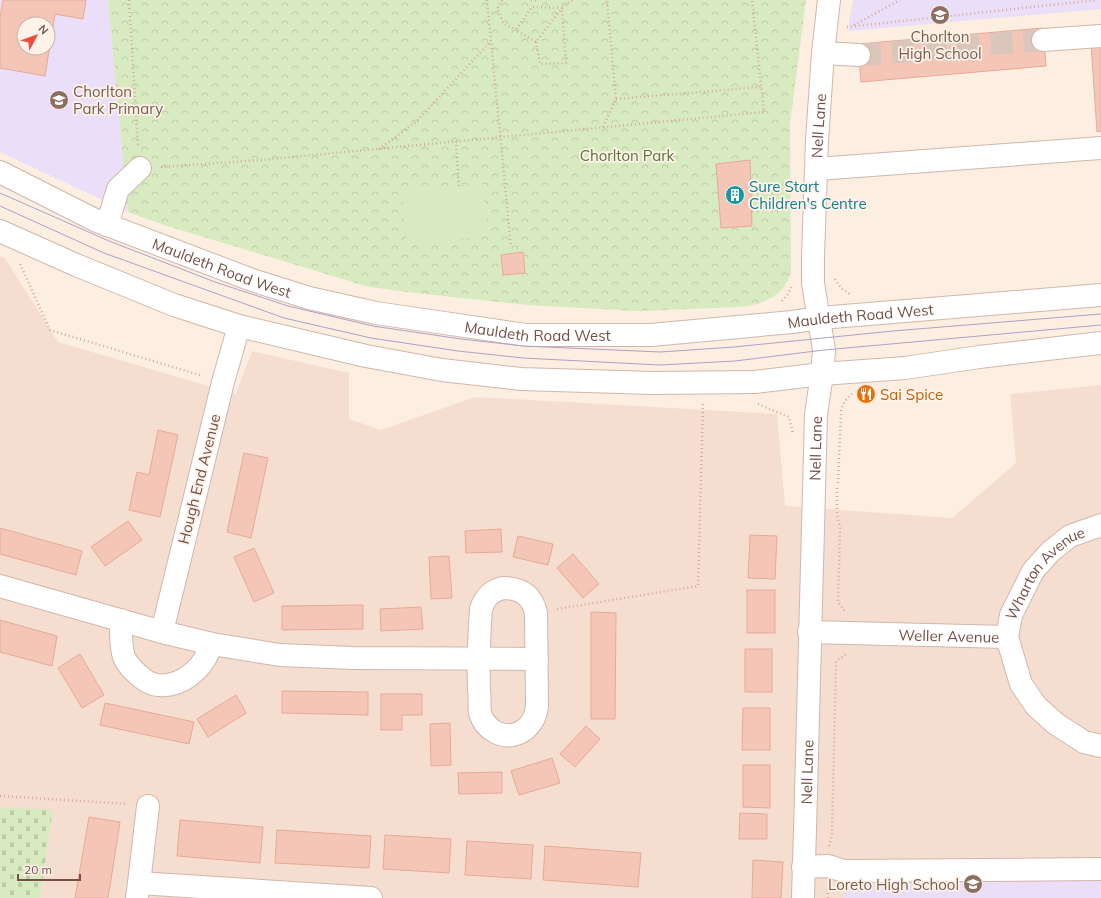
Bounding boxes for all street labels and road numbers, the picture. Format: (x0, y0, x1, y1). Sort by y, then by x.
street label: Nell Lane (807, 93, 830, 158)
street label: Mauldeth Road West (150, 233, 294, 301)
street label: Mauldeth Road West (786, 299, 934, 332)
street label: Mauldeth Road West (463, 317, 611, 345)
street label: Hough End Avenue (174, 412, 224, 546)
street label: Nell Lane (805, 416, 825, 481)
street label: Wharton Avenue (1001, 522, 1087, 623)
street label: Weller Avenue (898, 625, 1000, 646)
street label: Nell Lane (796, 739, 817, 805)

